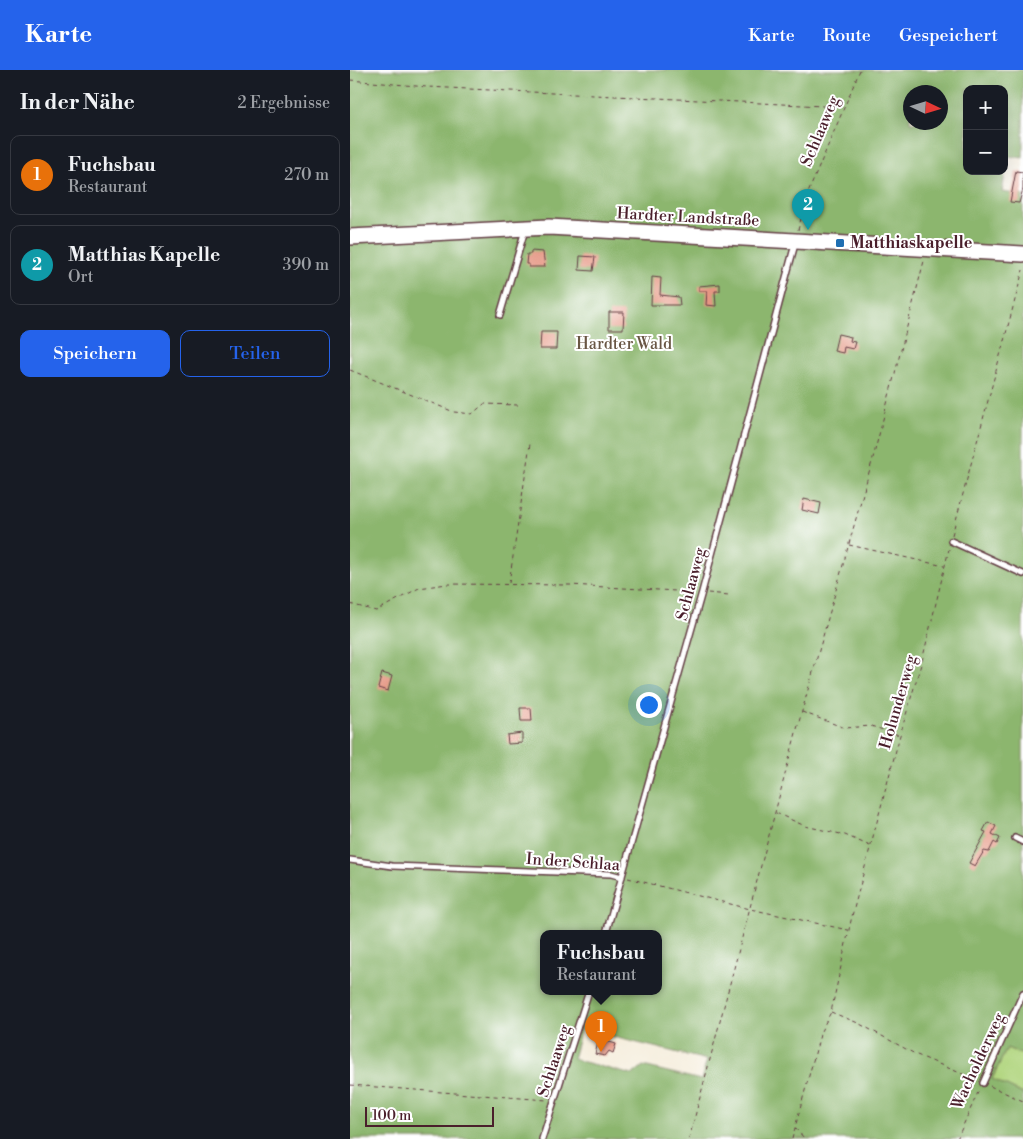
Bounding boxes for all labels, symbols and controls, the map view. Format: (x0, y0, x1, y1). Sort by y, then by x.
text: Karte (25, 20, 92, 50)
text: Karte (748, 24, 795, 47)
text: Route (823, 24, 871, 47)
text: Gespeichert (899, 24, 998, 47)
north arrow (903, 85, 948, 130)
map controls (963, 85, 1008, 175)
button: + (963, 85, 1008, 130)
text: In der Nähe (20, 90, 135, 116)
street label: Schlaaweg (796, 92, 844, 169)
text: 2 Ergebnisse (238, 93, 330, 113)
button: − (963, 130, 1008, 175)
text: Fuchsbau (68, 153, 156, 177)
text: 1 (33, 165, 41, 185)
text: 270 m (284, 165, 329, 185)
text: Restaurant (68, 177, 147, 197)
pin: 2 (792, 189, 824, 230)
street label: Hardter Landstraße (616, 203, 760, 231)
place label: Matthiaskapelle (850, 233, 973, 253)
marker: Matthiaskapelle (834, 237, 846, 249)
text: Matthias Kapelle (68, 243, 220, 267)
text: 2 (32, 255, 42, 275)
text: 390 m (283, 255, 329, 275)
text: Ort (68, 267, 94, 287)
button: Speichern (20, 330, 170, 377)
button: Teilen (180, 330, 330, 377)
park label: Hardter Wald (576, 334, 672, 354)
street label: Schlaaweg (672, 545, 711, 623)
street label: Holunderweg (875, 652, 921, 751)
your location (636, 692, 662, 718)
street label: In der Schlaa (525, 849, 621, 875)
popup (540, 930, 662, 995)
text: Fuchsbau (557, 941, 645, 965)
text: Restaurant (557, 965, 637, 985)
street label: Wacholderweg (946, 1009, 1010, 1114)
pin: 1 (585, 1011, 617, 1052)
street label: Schlaaweg (533, 1022, 575, 1100)
scale bar (365, 1104, 494, 1127)
text: 100 m (372, 1107, 411, 1125)

